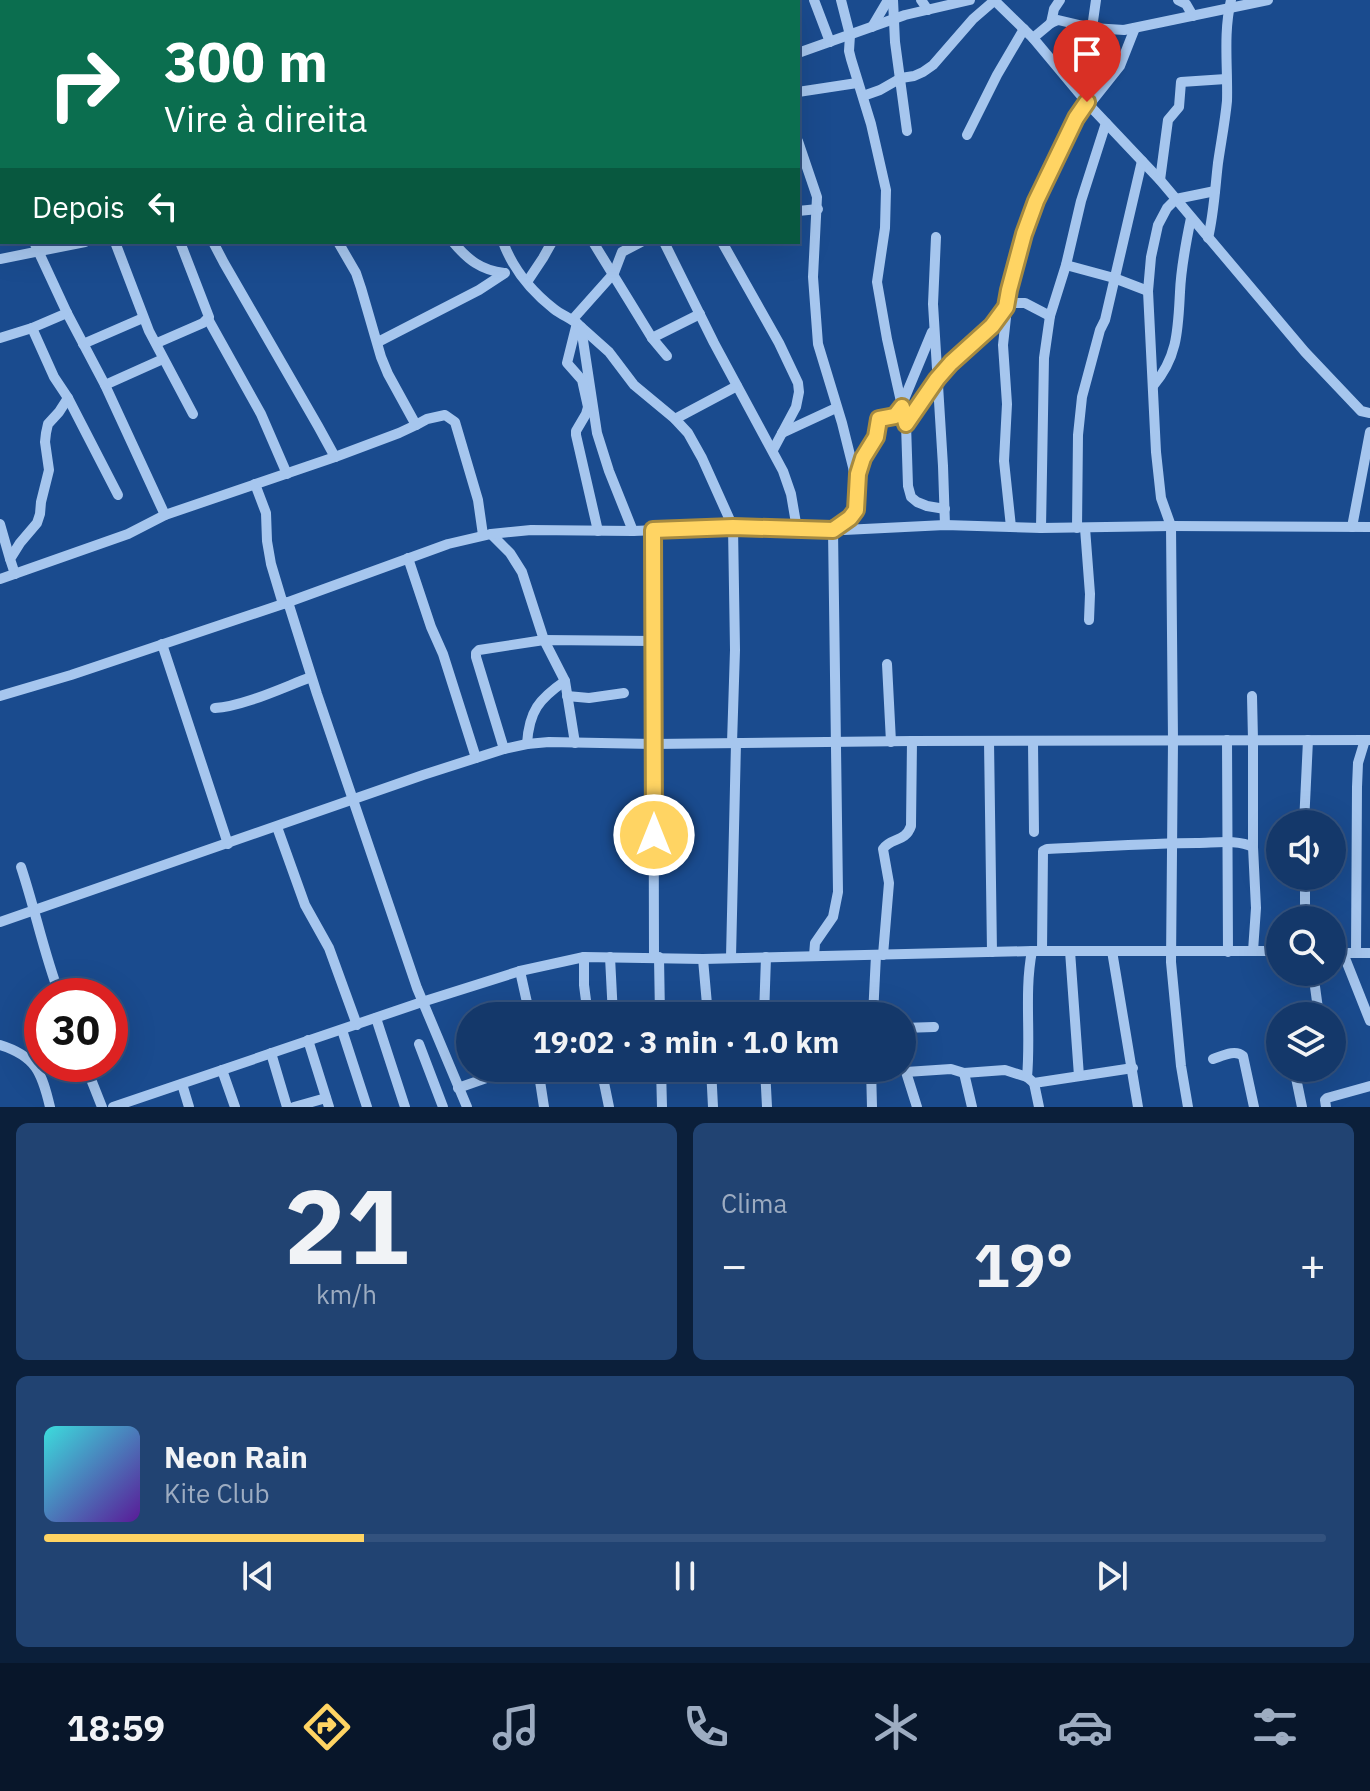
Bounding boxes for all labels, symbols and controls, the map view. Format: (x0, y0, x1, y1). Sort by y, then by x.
pin (1053, 20, 1121, 102)
text: 300 m (164, 25, 328, 97)
icon: right (32, 32, 136, 136)
icon: arrive (1065, 32, 1109, 76)
text: Vire à direita (164, 95, 367, 142)
icon: left (141, 184, 185, 228)
text: Depois (32, 187, 125, 226)
position arrow (612, 793, 696, 877)
map controls (1266, 810, 1346, 1082)
button: sound (1266, 810, 1346, 890)
button: search (1266, 906, 1346, 986)
speed limit sign: 30 (24, 978, 128, 1082)
button: layers (1266, 1002, 1346, 1082)
text: 19:02 · 3 min · 1.0 km (533, 1022, 839, 1061)
text: 21 (284, 1157, 409, 1293)
text: Clima (721, 1186, 787, 1220)
text: 19° (973, 1225, 1074, 1304)
text: − (721, 1236, 747, 1293)
text: + (1300, 1236, 1326, 1293)
text: km/h (316, 1277, 377, 1311)
text: Neon Rain (164, 1437, 308, 1476)
text: Kite Club (164, 1476, 269, 1510)
icon: previous (236, 1554, 280, 1598)
icon: pause (663, 1554, 707, 1598)
icon: next (1090, 1554, 1134, 1598)
icon: directions (299, 1699, 355, 1755)
icon: music (488, 1699, 544, 1755)
icon: phone (678, 1699, 734, 1755)
icon: climate (868, 1699, 924, 1755)
icon: car (1057, 1699, 1113, 1755)
icon: filters (1247, 1699, 1303, 1755)
text: 18:59 (67, 1704, 165, 1751)

